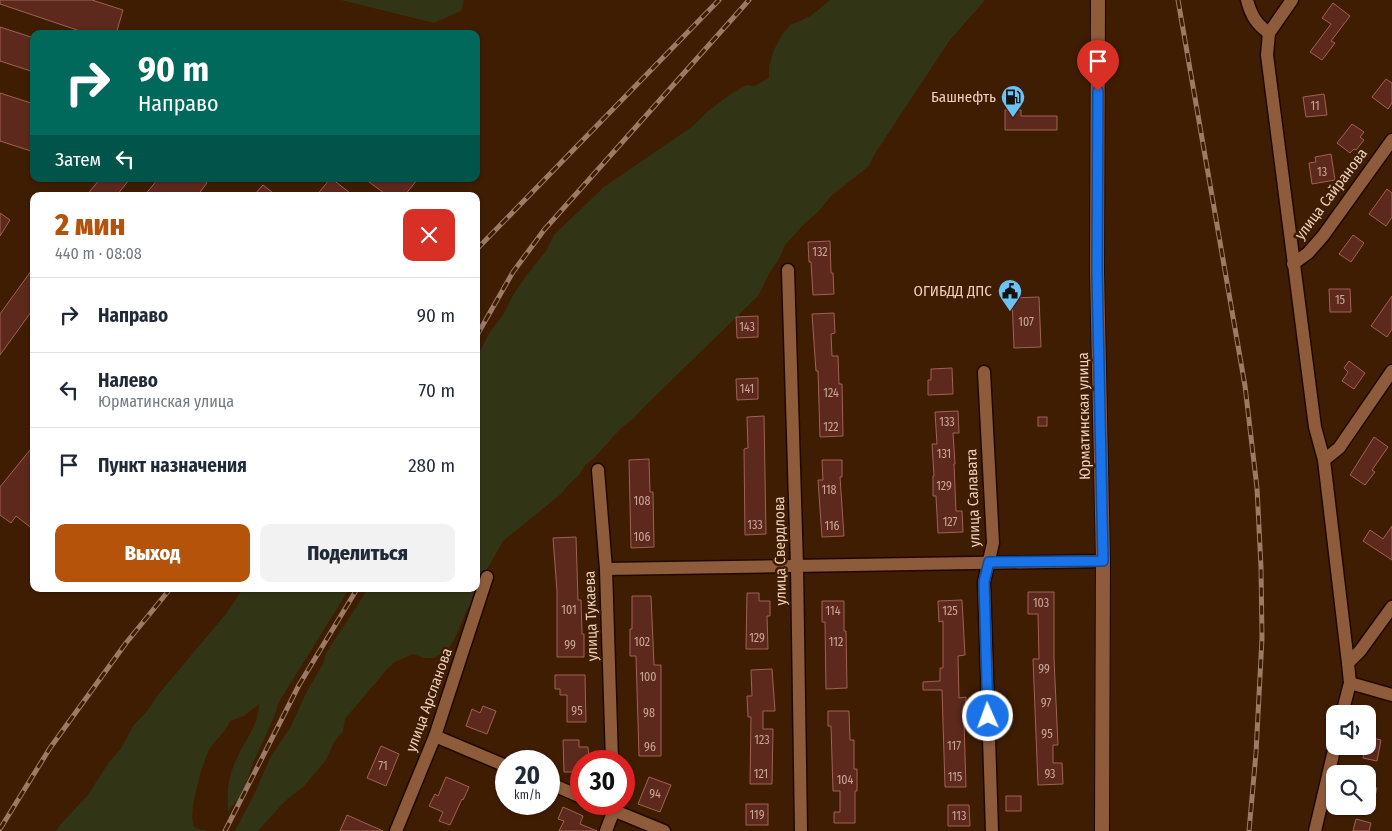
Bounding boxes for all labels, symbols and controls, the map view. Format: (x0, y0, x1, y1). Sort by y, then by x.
pin (1077, 40, 1119, 91)
icon: arrive (1084, 47, 1112, 75)
text: 90 m (138, 48, 209, 90)
icon: right (55, 50, 120, 115)
fuel station icon: Башнефть (1000, 84, 1026, 118)
place label: Башнефть (931, 88, 996, 106)
text: Направо (138, 90, 219, 117)
house number: 11 (1310, 99, 1320, 113)
icon: left (111, 145, 139, 173)
street label: улица Сайранова (1291, 145, 1371, 243)
text: Затем (55, 148, 101, 171)
house number: 13 (1317, 165, 1327, 179)
text: 2 мин (55, 207, 125, 243)
button: close (403, 209, 455, 261)
text: 440 m · 08:08 (55, 244, 142, 263)
house number: 132 (812, 245, 828, 259)
public building icon: ОГИБДД ДПС (997, 278, 1023, 312)
place label: ОГИБДД ДПС (913, 282, 992, 300)
house number: 15 (1335, 293, 1346, 307)
icon: right (55, 301, 83, 329)
text: Направо (98, 304, 168, 327)
text: 90 m (417, 304, 455, 327)
house number: 107 (1018, 315, 1034, 329)
house number: 143 (739, 320, 755, 334)
street label: Юрматинская улица (1074, 352, 1094, 480)
text: Налево (98, 369, 158, 392)
icon: left (55, 376, 83, 404)
text: 70 m (419, 379, 455, 402)
house number: 141 (740, 382, 754, 396)
house number: 124 (823, 386, 839, 400)
text: Юрматинская улица (98, 392, 234, 411)
house number: 133 (939, 415, 955, 429)
house number: 122 (823, 420, 839, 434)
house number: 131 (937, 447, 951, 461)
street label: улица Салавата (962, 449, 984, 547)
icon: arrive (55, 451, 83, 479)
text: Пункт назначения (98, 454, 247, 477)
text: 280 m (408, 454, 455, 477)
house number: 129 (936, 479, 952, 493)
house number: 118 (821, 483, 837, 497)
house number: 108 (634, 494, 650, 508)
street label: улица Свердлова (770, 496, 790, 606)
house number: 127 (943, 515, 958, 529)
house number: 133 (747, 518, 763, 532)
house number: 116 (824, 519, 840, 533)
button: Выход (55, 524, 250, 582)
button: Поделиться (260, 524, 455, 582)
house number: 106 (634, 530, 650, 544)
street label: улица Тукаева (580, 570, 602, 662)
house number: 103 (1033, 596, 1049, 610)
house number: 101 (561, 603, 577, 617)
house number: 114 (825, 604, 841, 618)
house number: 125 (942, 604, 958, 618)
house number: 129 (749, 631, 765, 645)
house number: 102 (634, 635, 650, 649)
house number: 112 (829, 635, 843, 649)
house number: 99 (564, 638, 576, 652)
street label: улица Арсланова (402, 646, 456, 754)
house number: 99 (1038, 662, 1050, 676)
house number: 100 (639, 670, 657, 684)
position arrow (961, 689, 1013, 741)
house number: 97 (1041, 696, 1051, 710)
house number: 95 (571, 704, 583, 718)
map controls (1326, 705, 1376, 815)
button: sound (1326, 705, 1376, 755)
house number: 98 (643, 706, 655, 720)
house number: 95 (1041, 727, 1053, 741)
house number: 123 (754, 733, 770, 747)
house number: 117 (947, 739, 961, 753)
house number: 96 (644, 740, 656, 754)
speed limit sign: 30 (570, 750, 635, 815)
house number: 71 (378, 759, 388, 773)
text: 20 (515, 761, 540, 791)
button: search (1326, 765, 1376, 815)
house number: 121 (754, 767, 768, 781)
house number: 93 (1044, 767, 1056, 781)
house number: 115 (948, 770, 963, 784)
house number: 104 (837, 773, 854, 787)
house number: 94 (649, 787, 661, 801)
text: km/h (514, 788, 541, 802)
house number: 119 (749, 808, 765, 822)
house number: 113 (952, 809, 966, 823)

